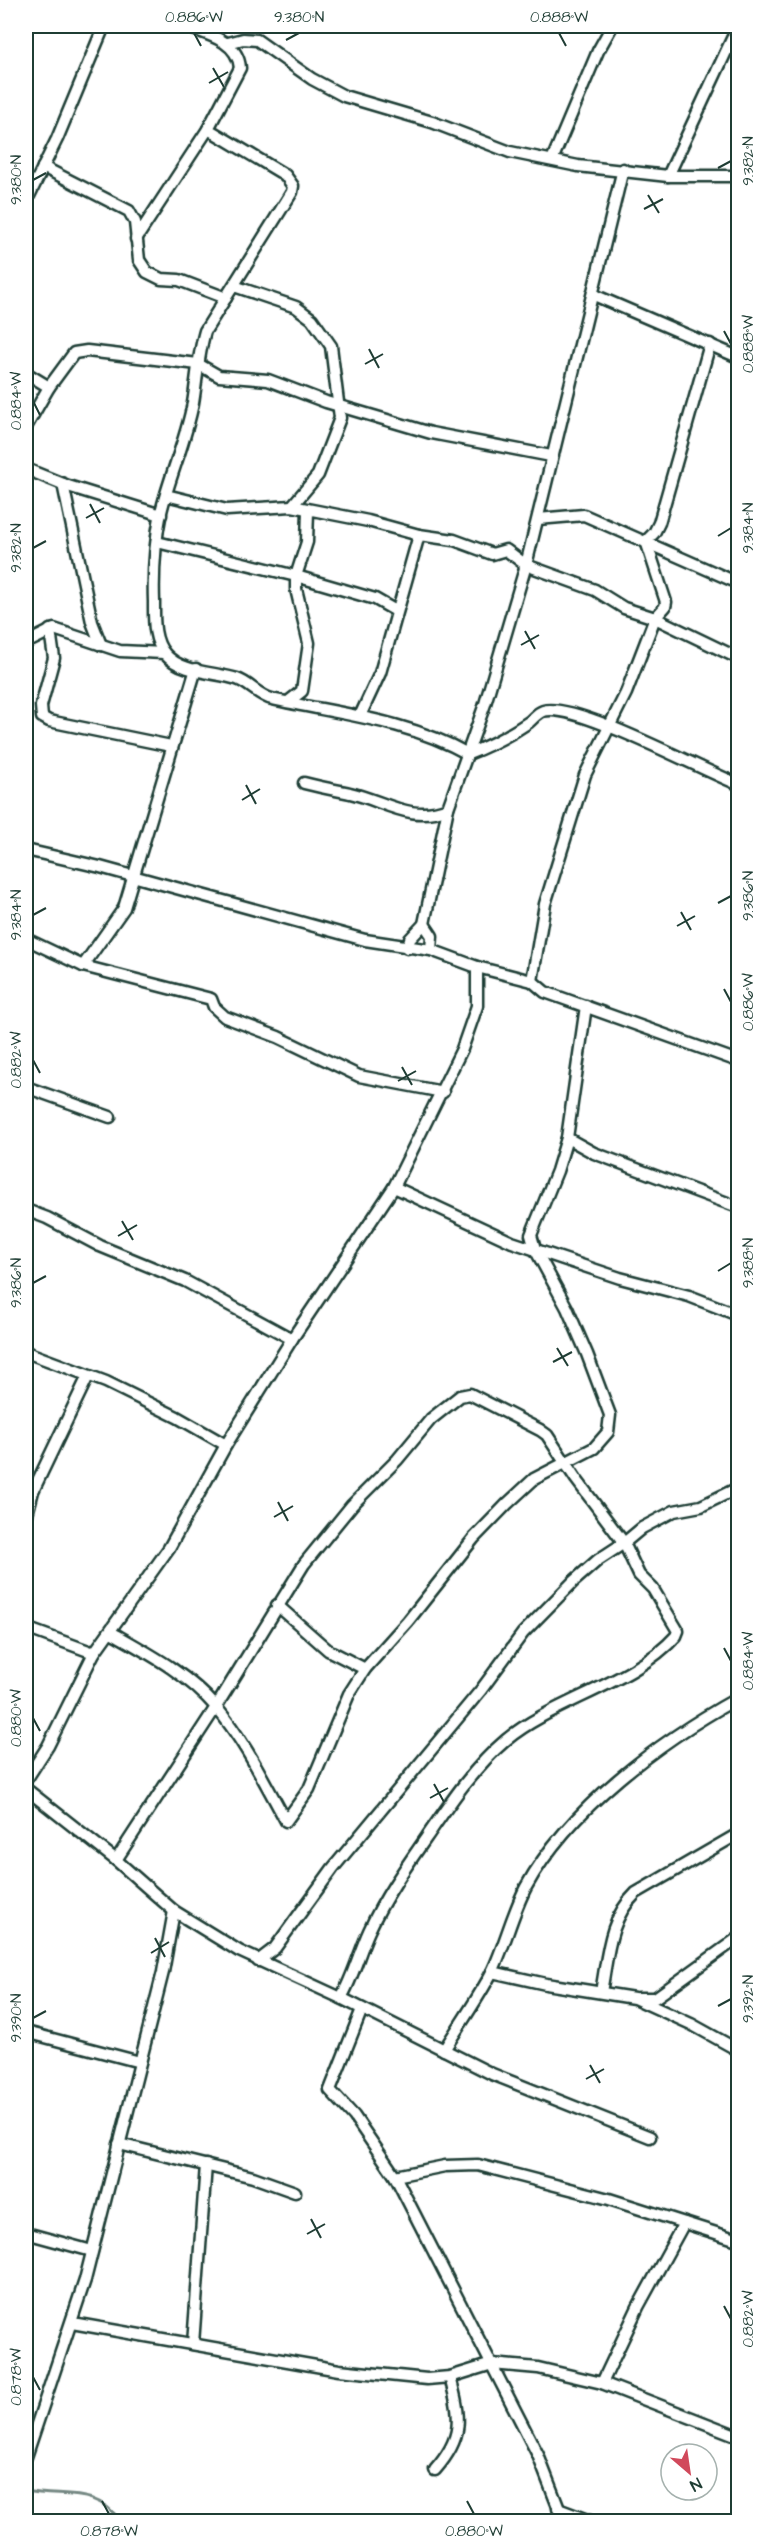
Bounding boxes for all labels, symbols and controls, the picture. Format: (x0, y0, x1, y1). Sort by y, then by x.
text: 0.886°W (165, 7, 223, 28)
text: 9.380°N (274, 7, 324, 28)
text: 0.888°W (530, 7, 588, 28)
text: 9.382°N (738, 136, 759, 186)
text: 9.380°N (6, 155, 27, 205)
text: 0.888°W (738, 315, 759, 373)
text: 0.884°W (6, 372, 27, 430)
text: 9.384°N (738, 503, 759, 553)
text: 9.382°N (6, 523, 27, 573)
text: 9.386°N (738, 871, 759, 921)
text: 9.384°N (6, 890, 27, 940)
text: 0.886°W (738, 973, 759, 1031)
text: 0.882°W (6, 1031, 27, 1089)
text: 9.388°N (738, 1238, 759, 1288)
text: 9.386°N (6, 1258, 27, 1308)
text: 0.884°W (738, 1632, 759, 1690)
text: 0.880°W (6, 1689, 27, 1747)
text: 9.392°N (738, 1975, 759, 2023)
text: 9.390°N (6, 1994, 27, 2042)
text: 0.882°W (738, 2290, 759, 2348)
text: 0.878°W (6, 2348, 27, 2406)
north arrow (659, 2442, 719, 2502)
text: N (686, 2472, 706, 2496)
text: 0.878°W (80, 2521, 138, 2542)
text: 0.880°W (445, 2521, 503, 2542)

